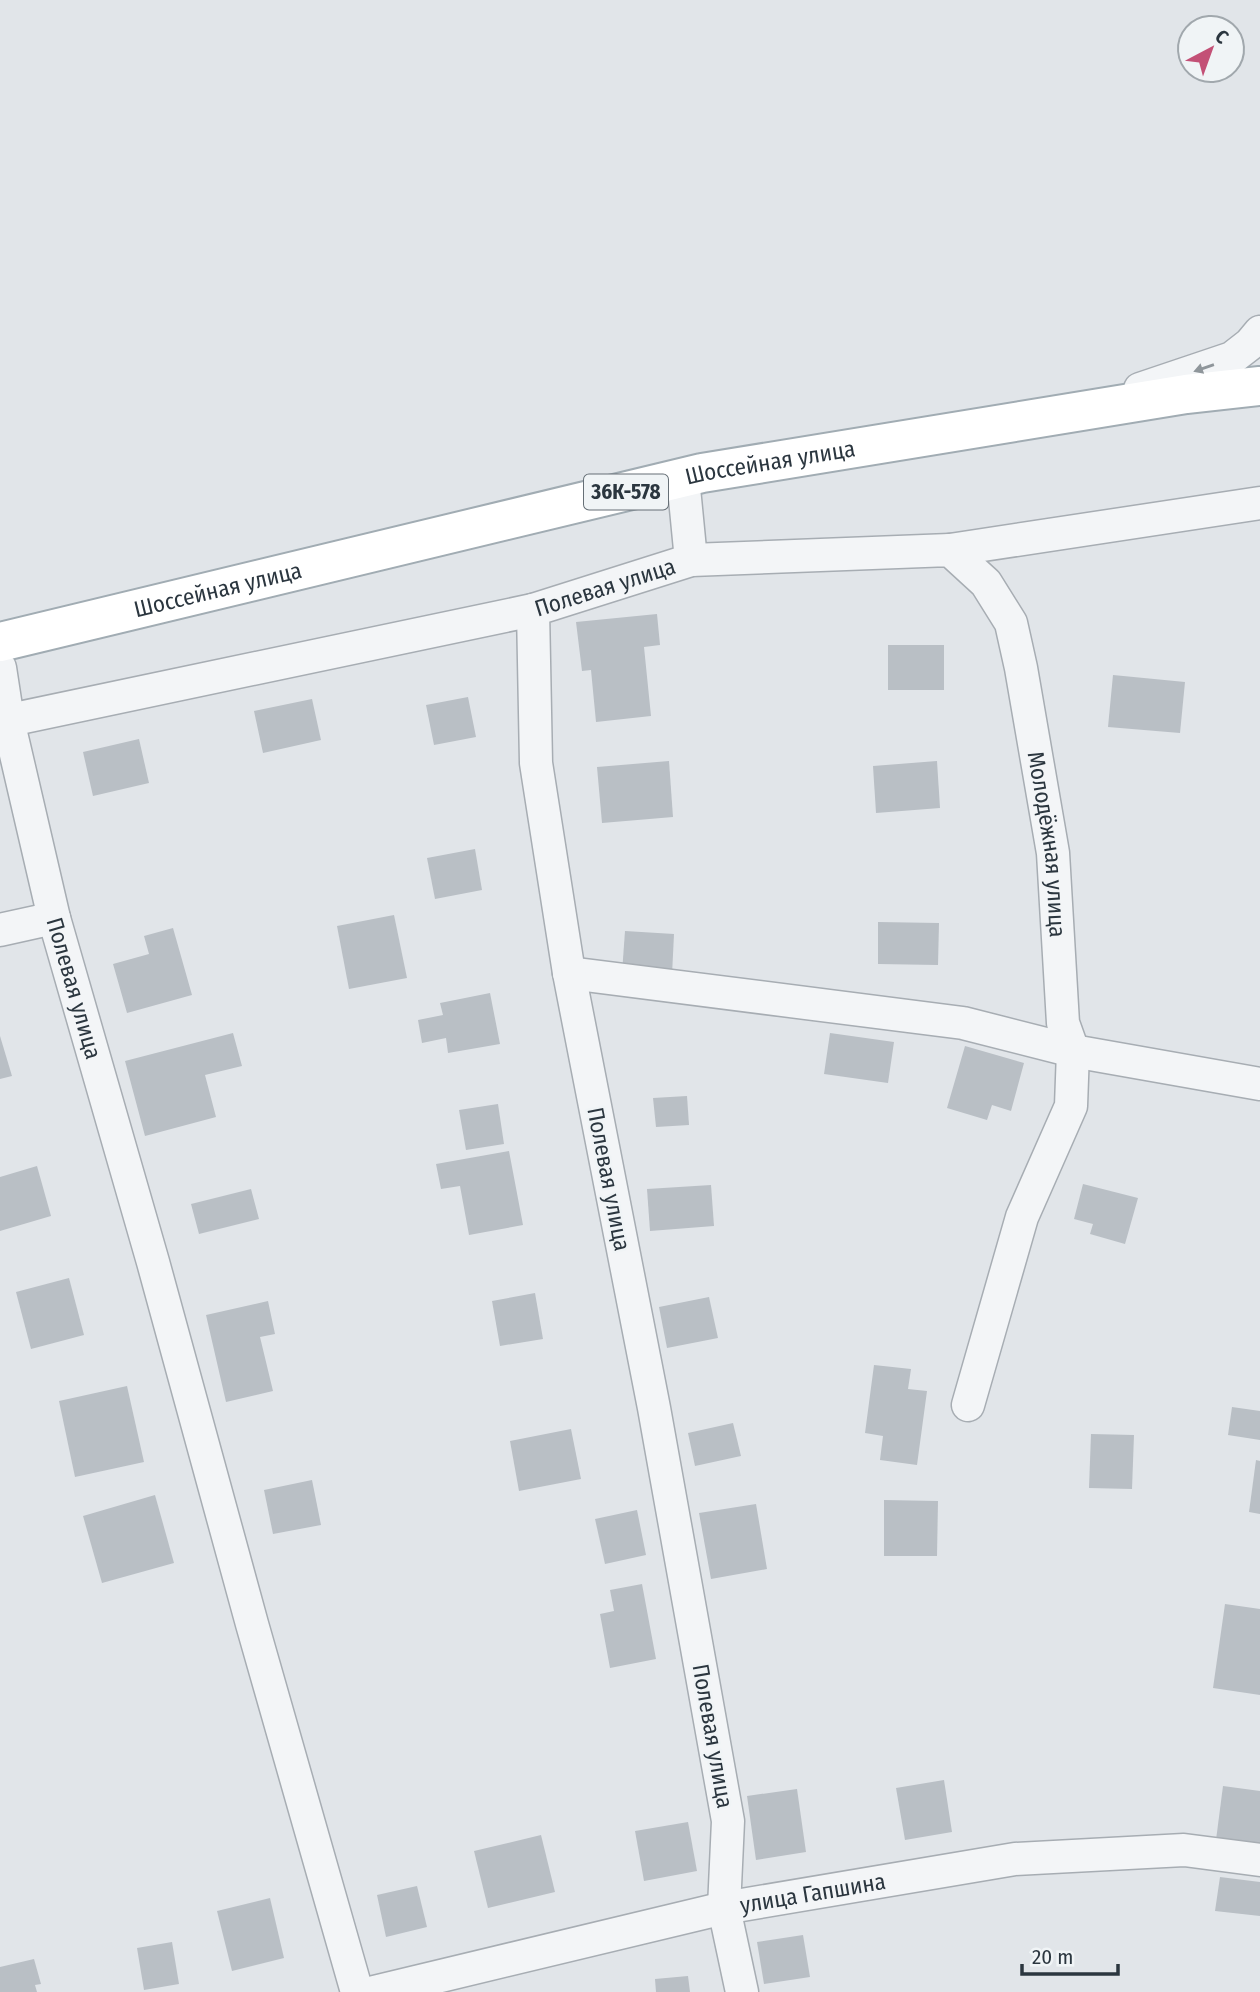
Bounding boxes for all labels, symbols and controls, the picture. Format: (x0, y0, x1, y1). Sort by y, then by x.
north arrow (1176, 14, 1246, 84)
text: С (1211, 25, 1233, 49)
one-way arrow (1193, 363, 1214, 374)
street label: Шоссейная улица (682, 434, 857, 491)
road number: 36К-578 (584, 475, 668, 510)
street label: Полевая улица (531, 552, 679, 623)
street label: Шоссейная улица (131, 556, 305, 623)
street label: Молодёжная улица (1022, 749, 1072, 938)
street label: Полевая улица (41, 914, 108, 1062)
street label: Полевая улица (581, 1105, 637, 1253)
street label: Полевая улица (687, 1662, 739, 1810)
street label: улица Гапшина (738, 1867, 888, 1919)
scale bar (1022, 1932, 1118, 1976)
text: 20 m (1032, 1944, 1073, 1970)

